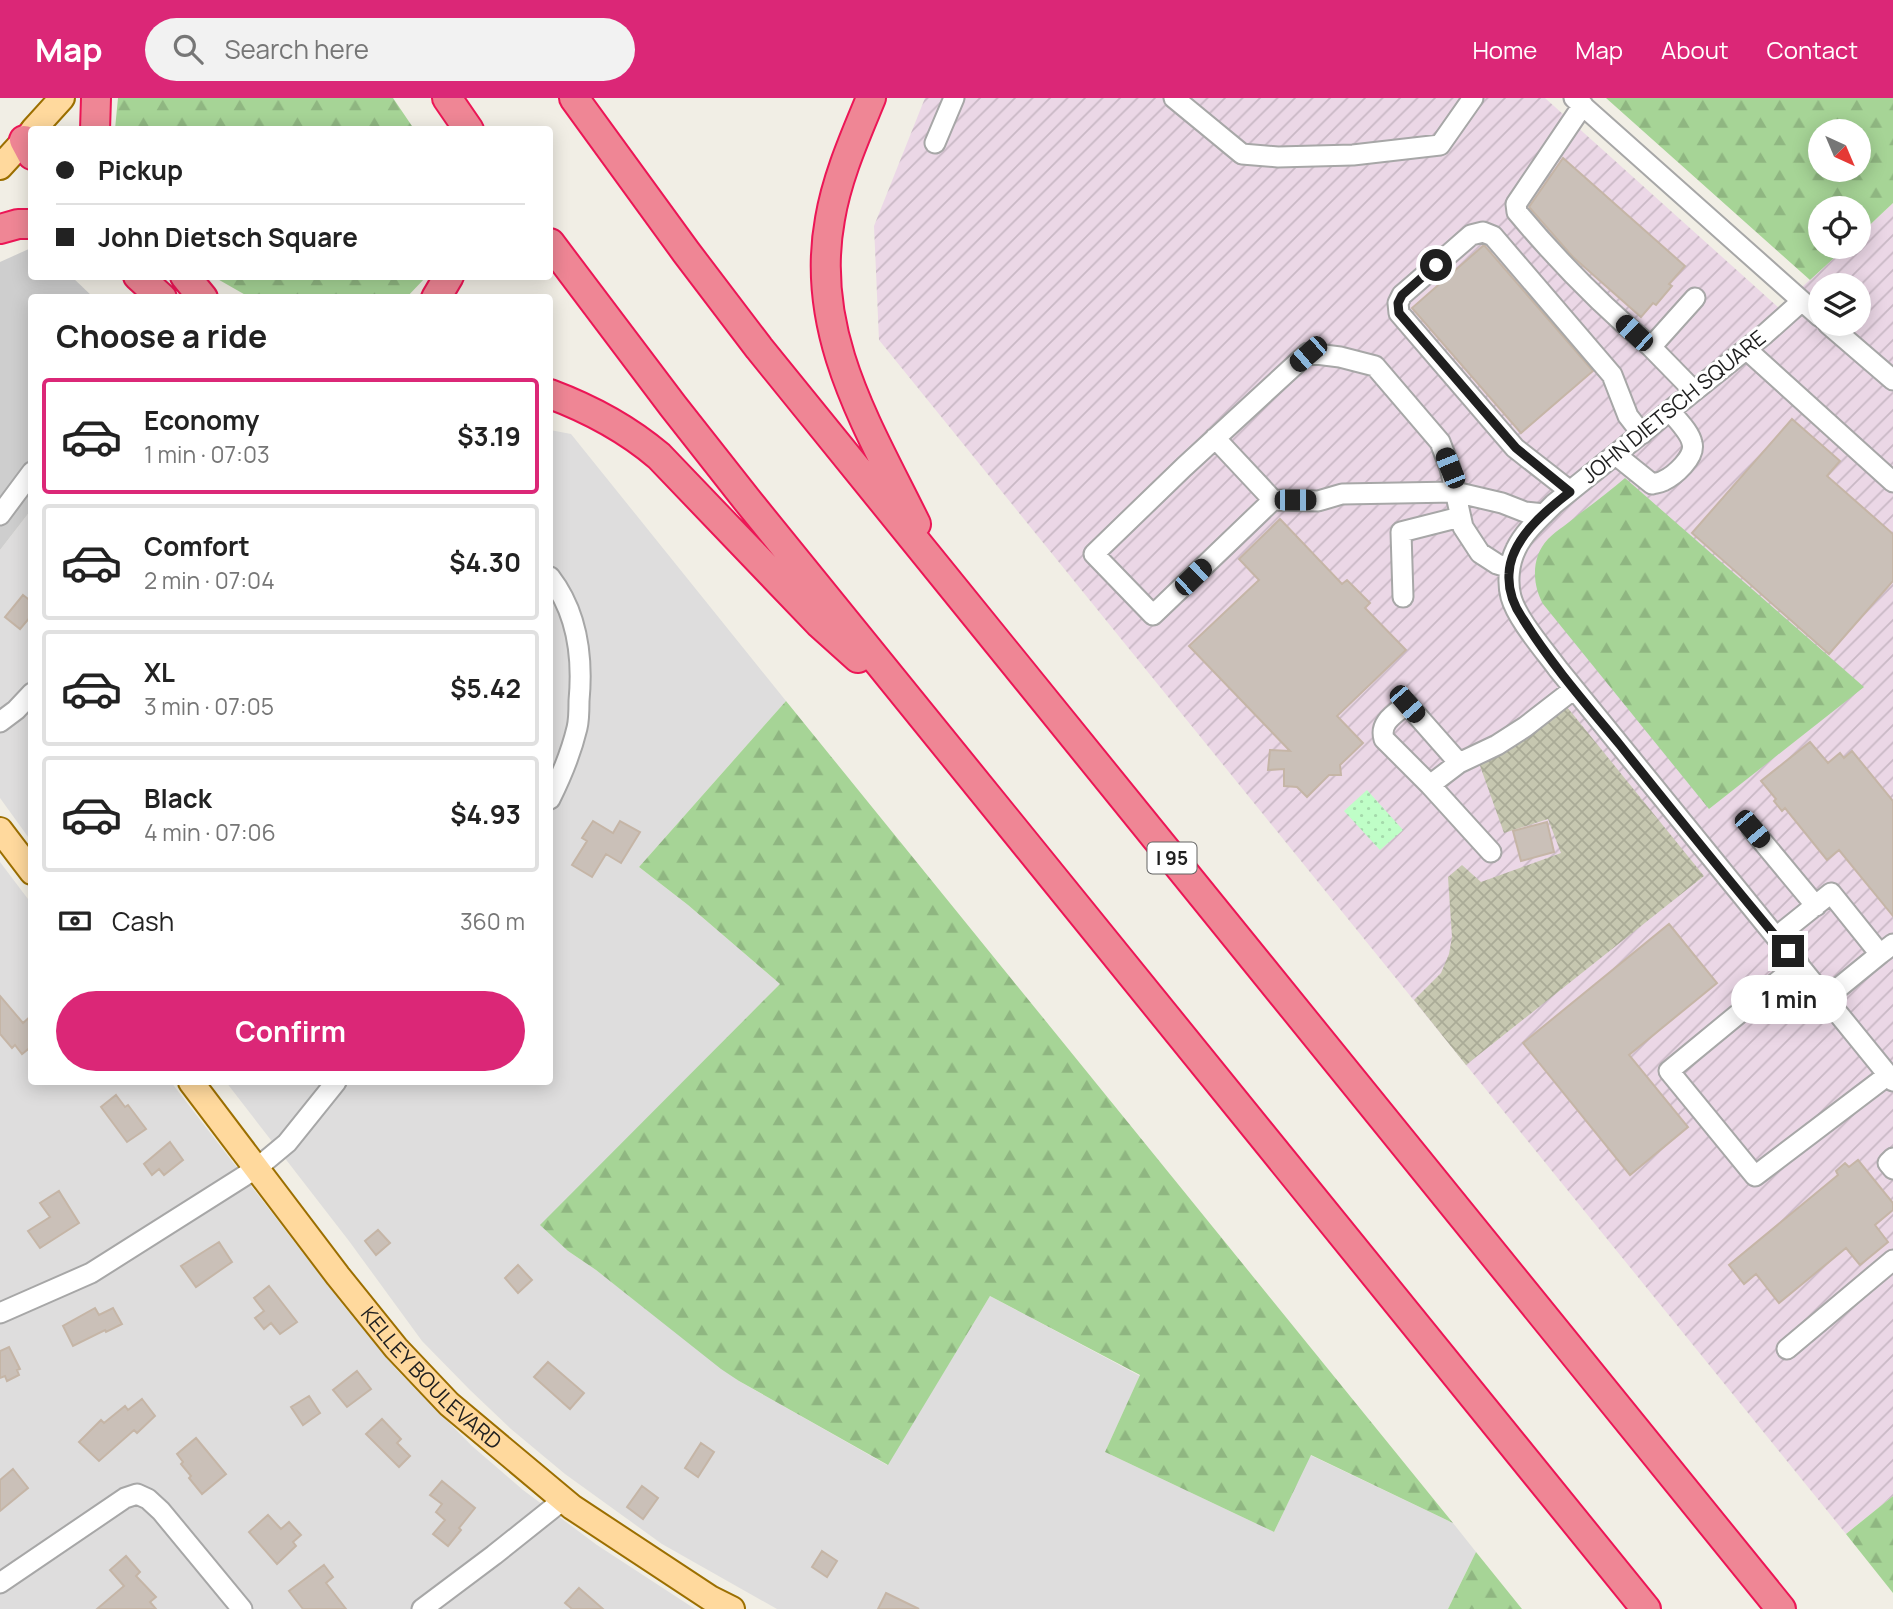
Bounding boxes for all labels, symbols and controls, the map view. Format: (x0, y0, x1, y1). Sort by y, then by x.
search box (145, 18, 635, 81)
text: Map (35, 27, 103, 72)
icon: search (169, 30, 207, 68)
text: Search here (225, 31, 369, 67)
text: Home (1472, 33, 1537, 66)
text: Map (1575, 33, 1623, 66)
text: About (1661, 33, 1729, 66)
text: Contact (1767, 33, 1858, 66)
north arrow (1808, 119, 1871, 182)
map controls (1808, 119, 1871, 336)
text: Pickup (98, 152, 183, 188)
button: locate (1808, 196, 1871, 259)
text: John Dietsch Square (98, 219, 358, 255)
route start (1420, 249, 1452, 281)
button: layers (1808, 273, 1871, 336)
car (1612, 311, 1657, 355)
text: Choose a ride (56, 314, 267, 358)
street label: JOHN DIETSCH SQUARE (1576, 323, 1771, 489)
car (1286, 332, 1331, 376)
text: Economy (144, 402, 259, 438)
icon: car (60, 405, 123, 468)
text: $3.19 (457, 418, 521, 454)
text: 1 min · 07:03 (144, 438, 270, 470)
car (1433, 445, 1468, 491)
car (1275, 490, 1317, 511)
text: Comfort (144, 528, 250, 564)
icon: car (60, 531, 123, 594)
text: $4.30 (449, 544, 521, 580)
car (1171, 555, 1216, 599)
text: 2 min · 07:04 (144, 564, 275, 596)
text: XL (144, 654, 175, 690)
icon: car (60, 657, 123, 720)
text: $5.42 (450, 670, 521, 706)
car (1386, 681, 1429, 727)
text: 3 min · 07:05 (144, 690, 274, 722)
text: Black (144, 780, 212, 816)
icon: car (60, 783, 123, 846)
text: $4.93 (450, 796, 521, 832)
car (1731, 806, 1774, 852)
text: 4 min · 07:06 (144, 816, 276, 848)
road number: I 95 (1148, 842, 1196, 874)
icon: cash (56, 902, 94, 940)
text: Cash (112, 903, 174, 939)
text: 360 m (460, 905, 525, 937)
route end (1772, 935, 1804, 967)
callout: 1 min (1730, 976, 1846, 1024)
text: 1 min (1761, 983, 1817, 1015)
button: Confirm (56, 991, 525, 1071)
street label: KELLEY BOULEVARD (355, 1300, 508, 1455)

